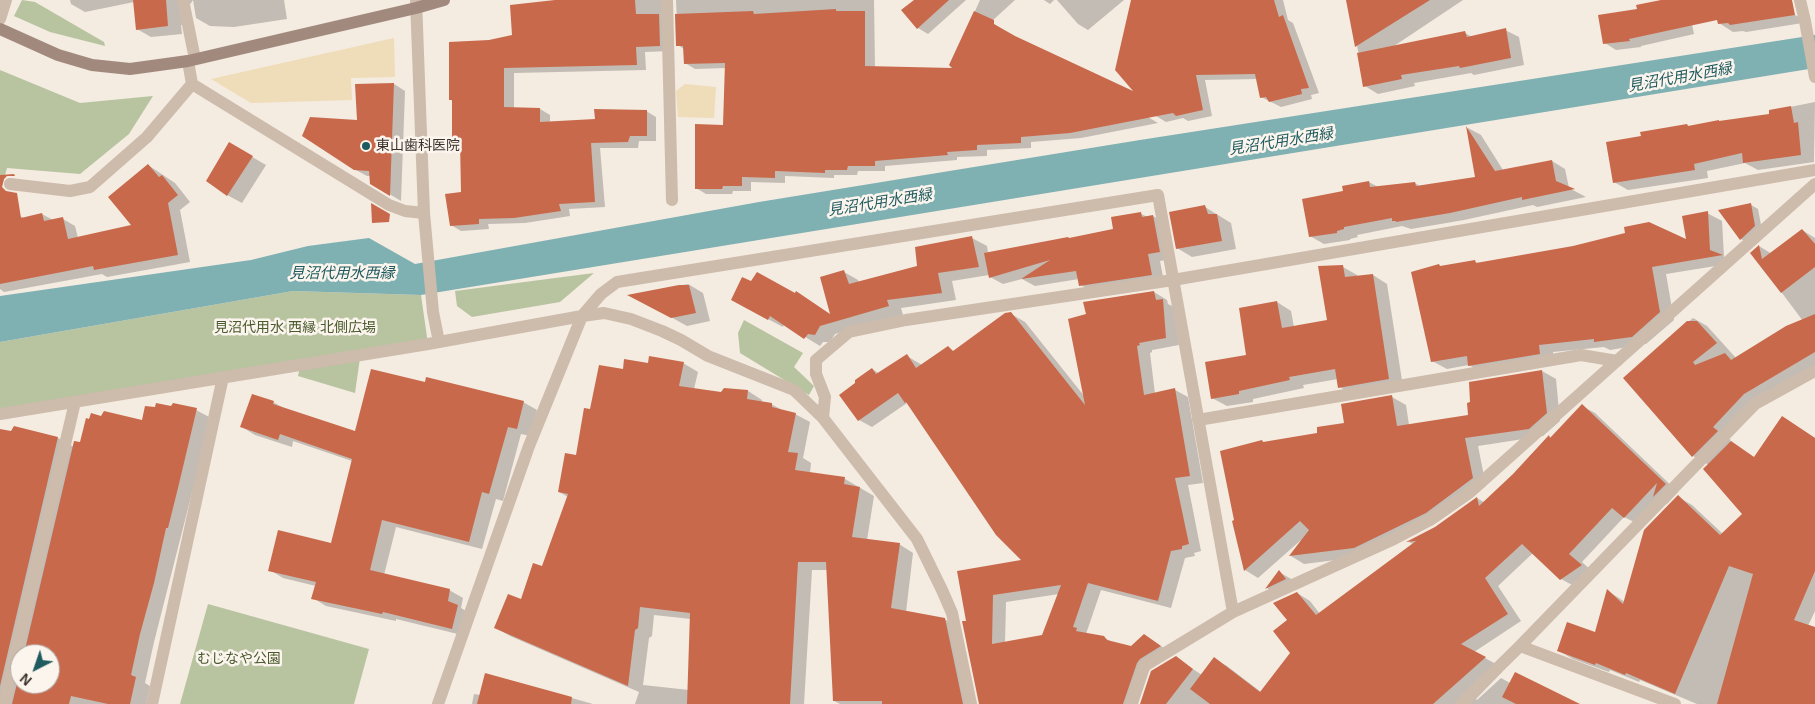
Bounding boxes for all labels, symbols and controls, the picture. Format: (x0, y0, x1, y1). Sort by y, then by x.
water label: 見沼代用水西緑 (1627, 60, 1733, 96)
water label: 見沼代用水西緑 (1228, 125, 1334, 159)
place label: 東山歯科医院 (376, 138, 460, 154)
marker: 東山歯科医院 (360, 140, 372, 152)
water label: 見沼代用水西緑 (827, 186, 933, 220)
water label: 見沼代用水西縁 (290, 265, 394, 283)
park label: 見沼代用水 西縁 北側広場 (214, 320, 376, 336)
north arrow (10, 644, 60, 694)
park label: むじなや公園 (197, 651, 281, 667)
text: N (17, 670, 35, 689)

